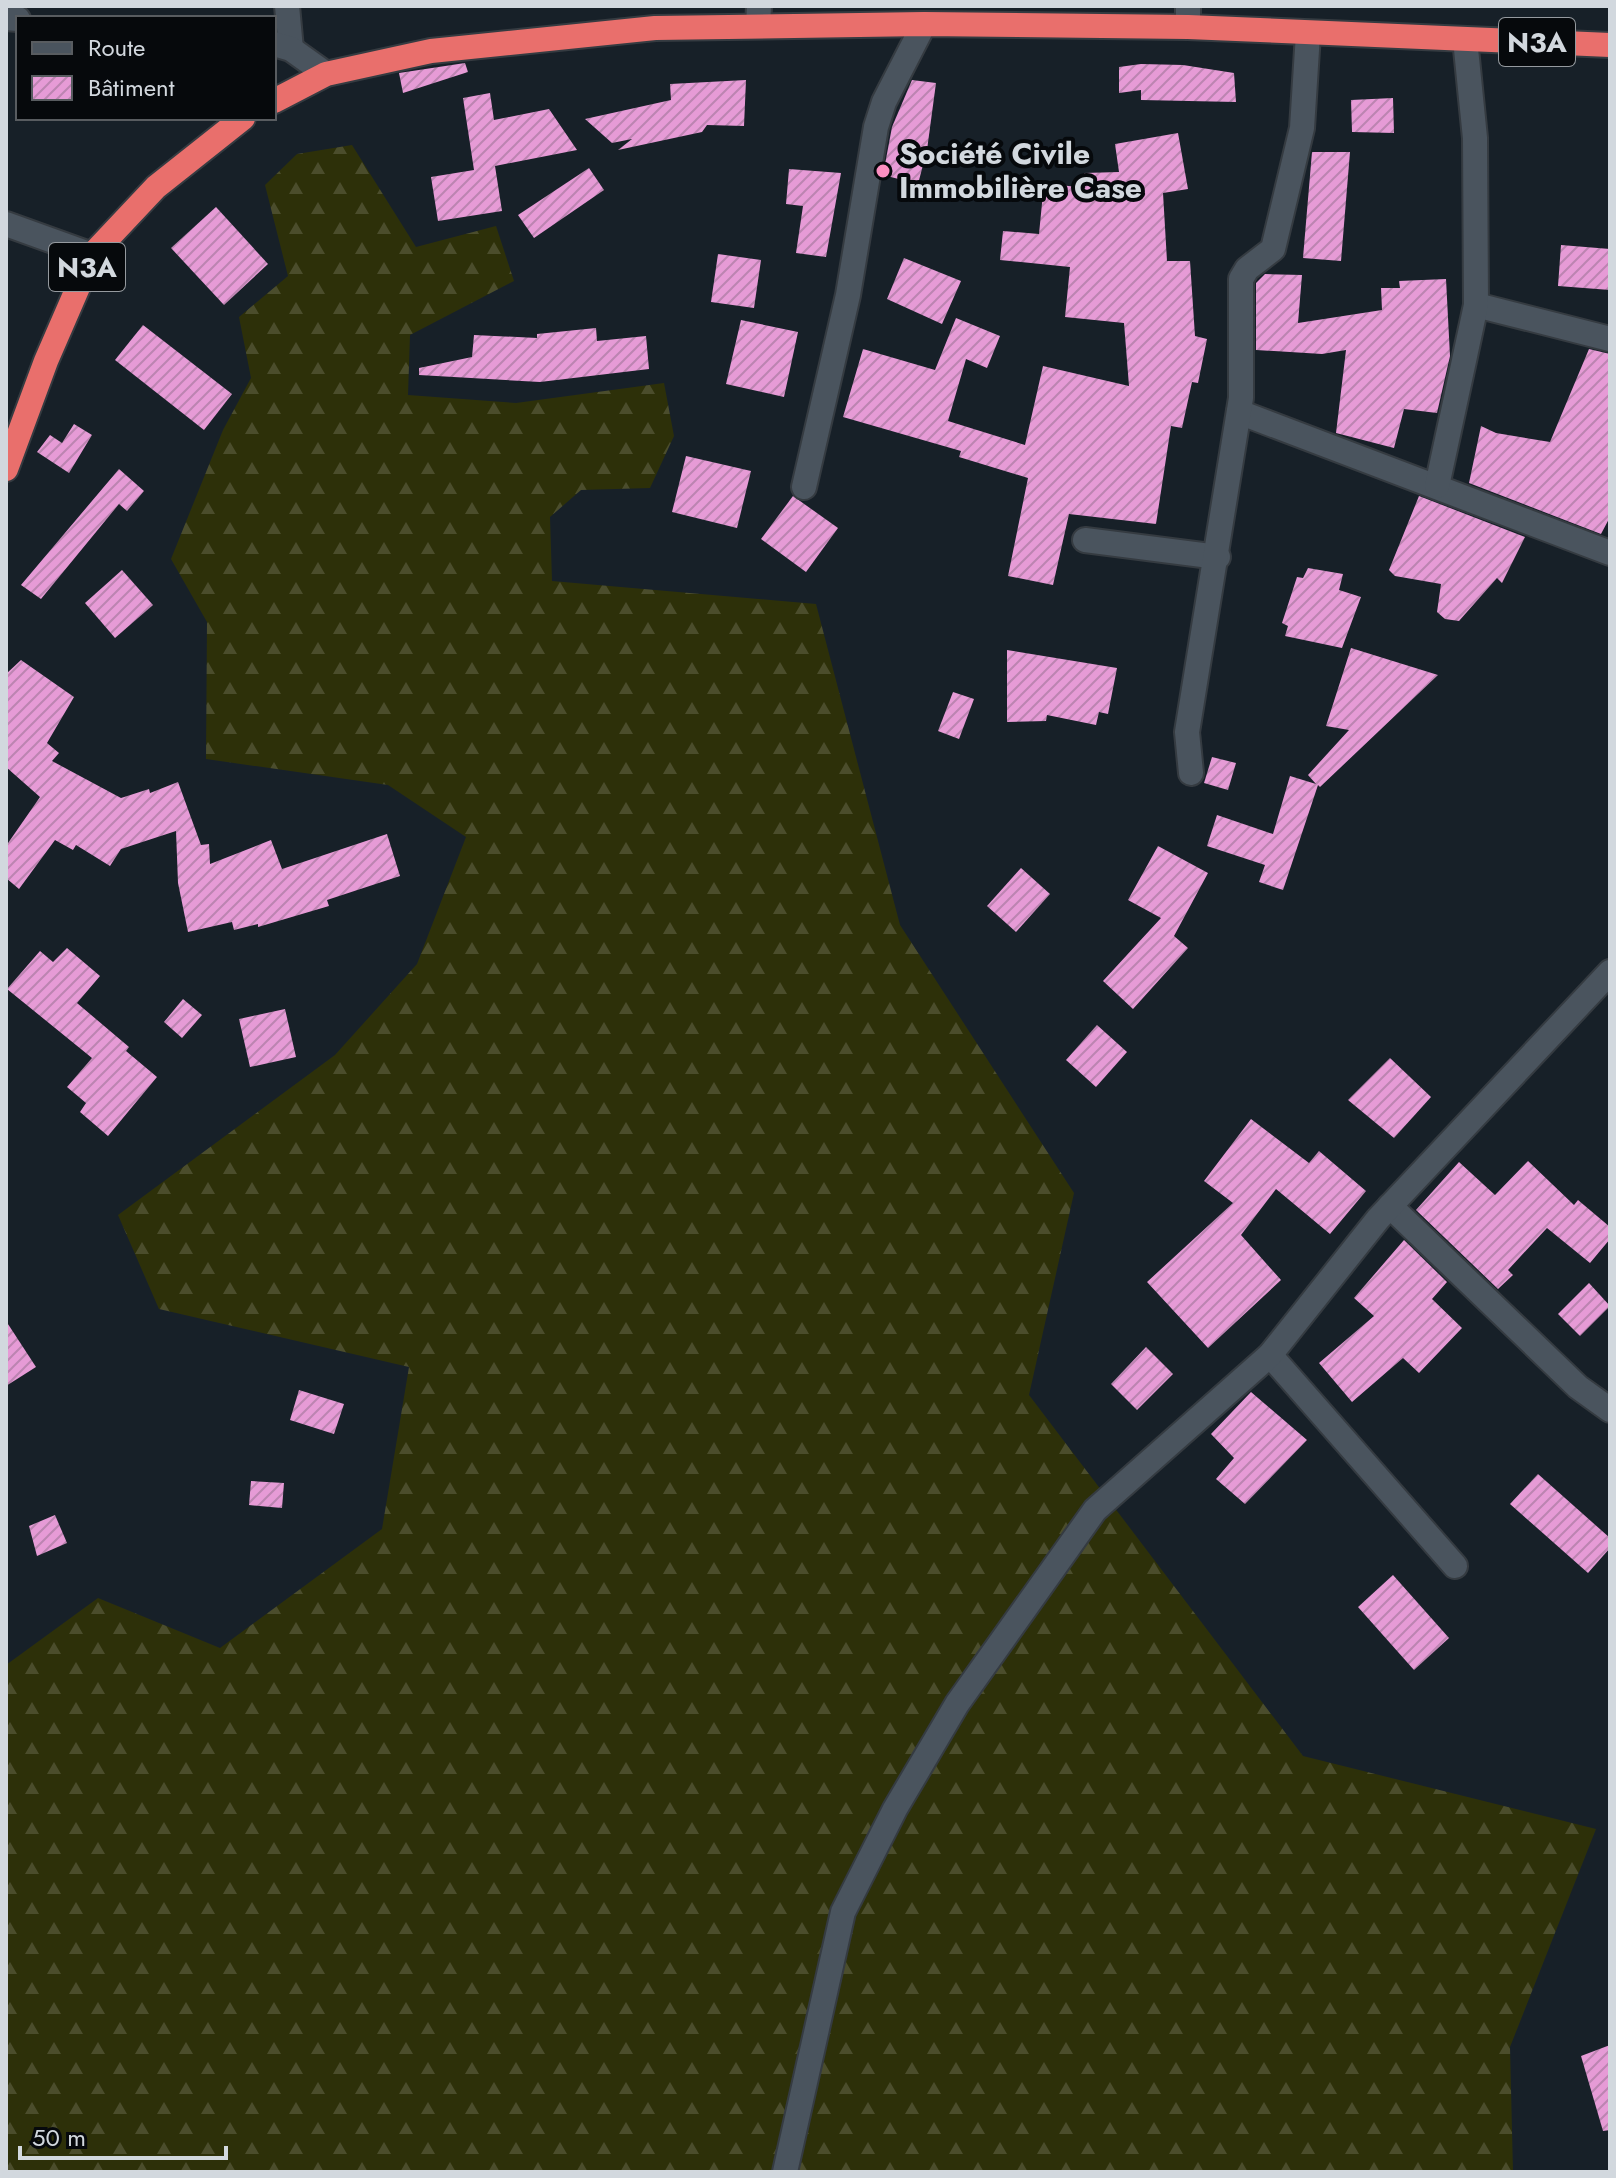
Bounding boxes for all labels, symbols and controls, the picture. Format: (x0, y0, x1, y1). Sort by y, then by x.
legend (16, 16, 276, 120)
road number: N3A (1499, 18, 1575, 66)
text: Route (88, 30, 145, 65)
text: Bâtiment (88, 70, 175, 105)
place label: Société Civile Immobilière Case (899, 132, 1142, 209)
marker: Société Civile Immobilière Case (874, 162, 892, 180)
road number: N3A (49, 243, 125, 291)
scale bar (20, 2110, 226, 2160)
text: 50 m (32, 2120, 86, 2155)

